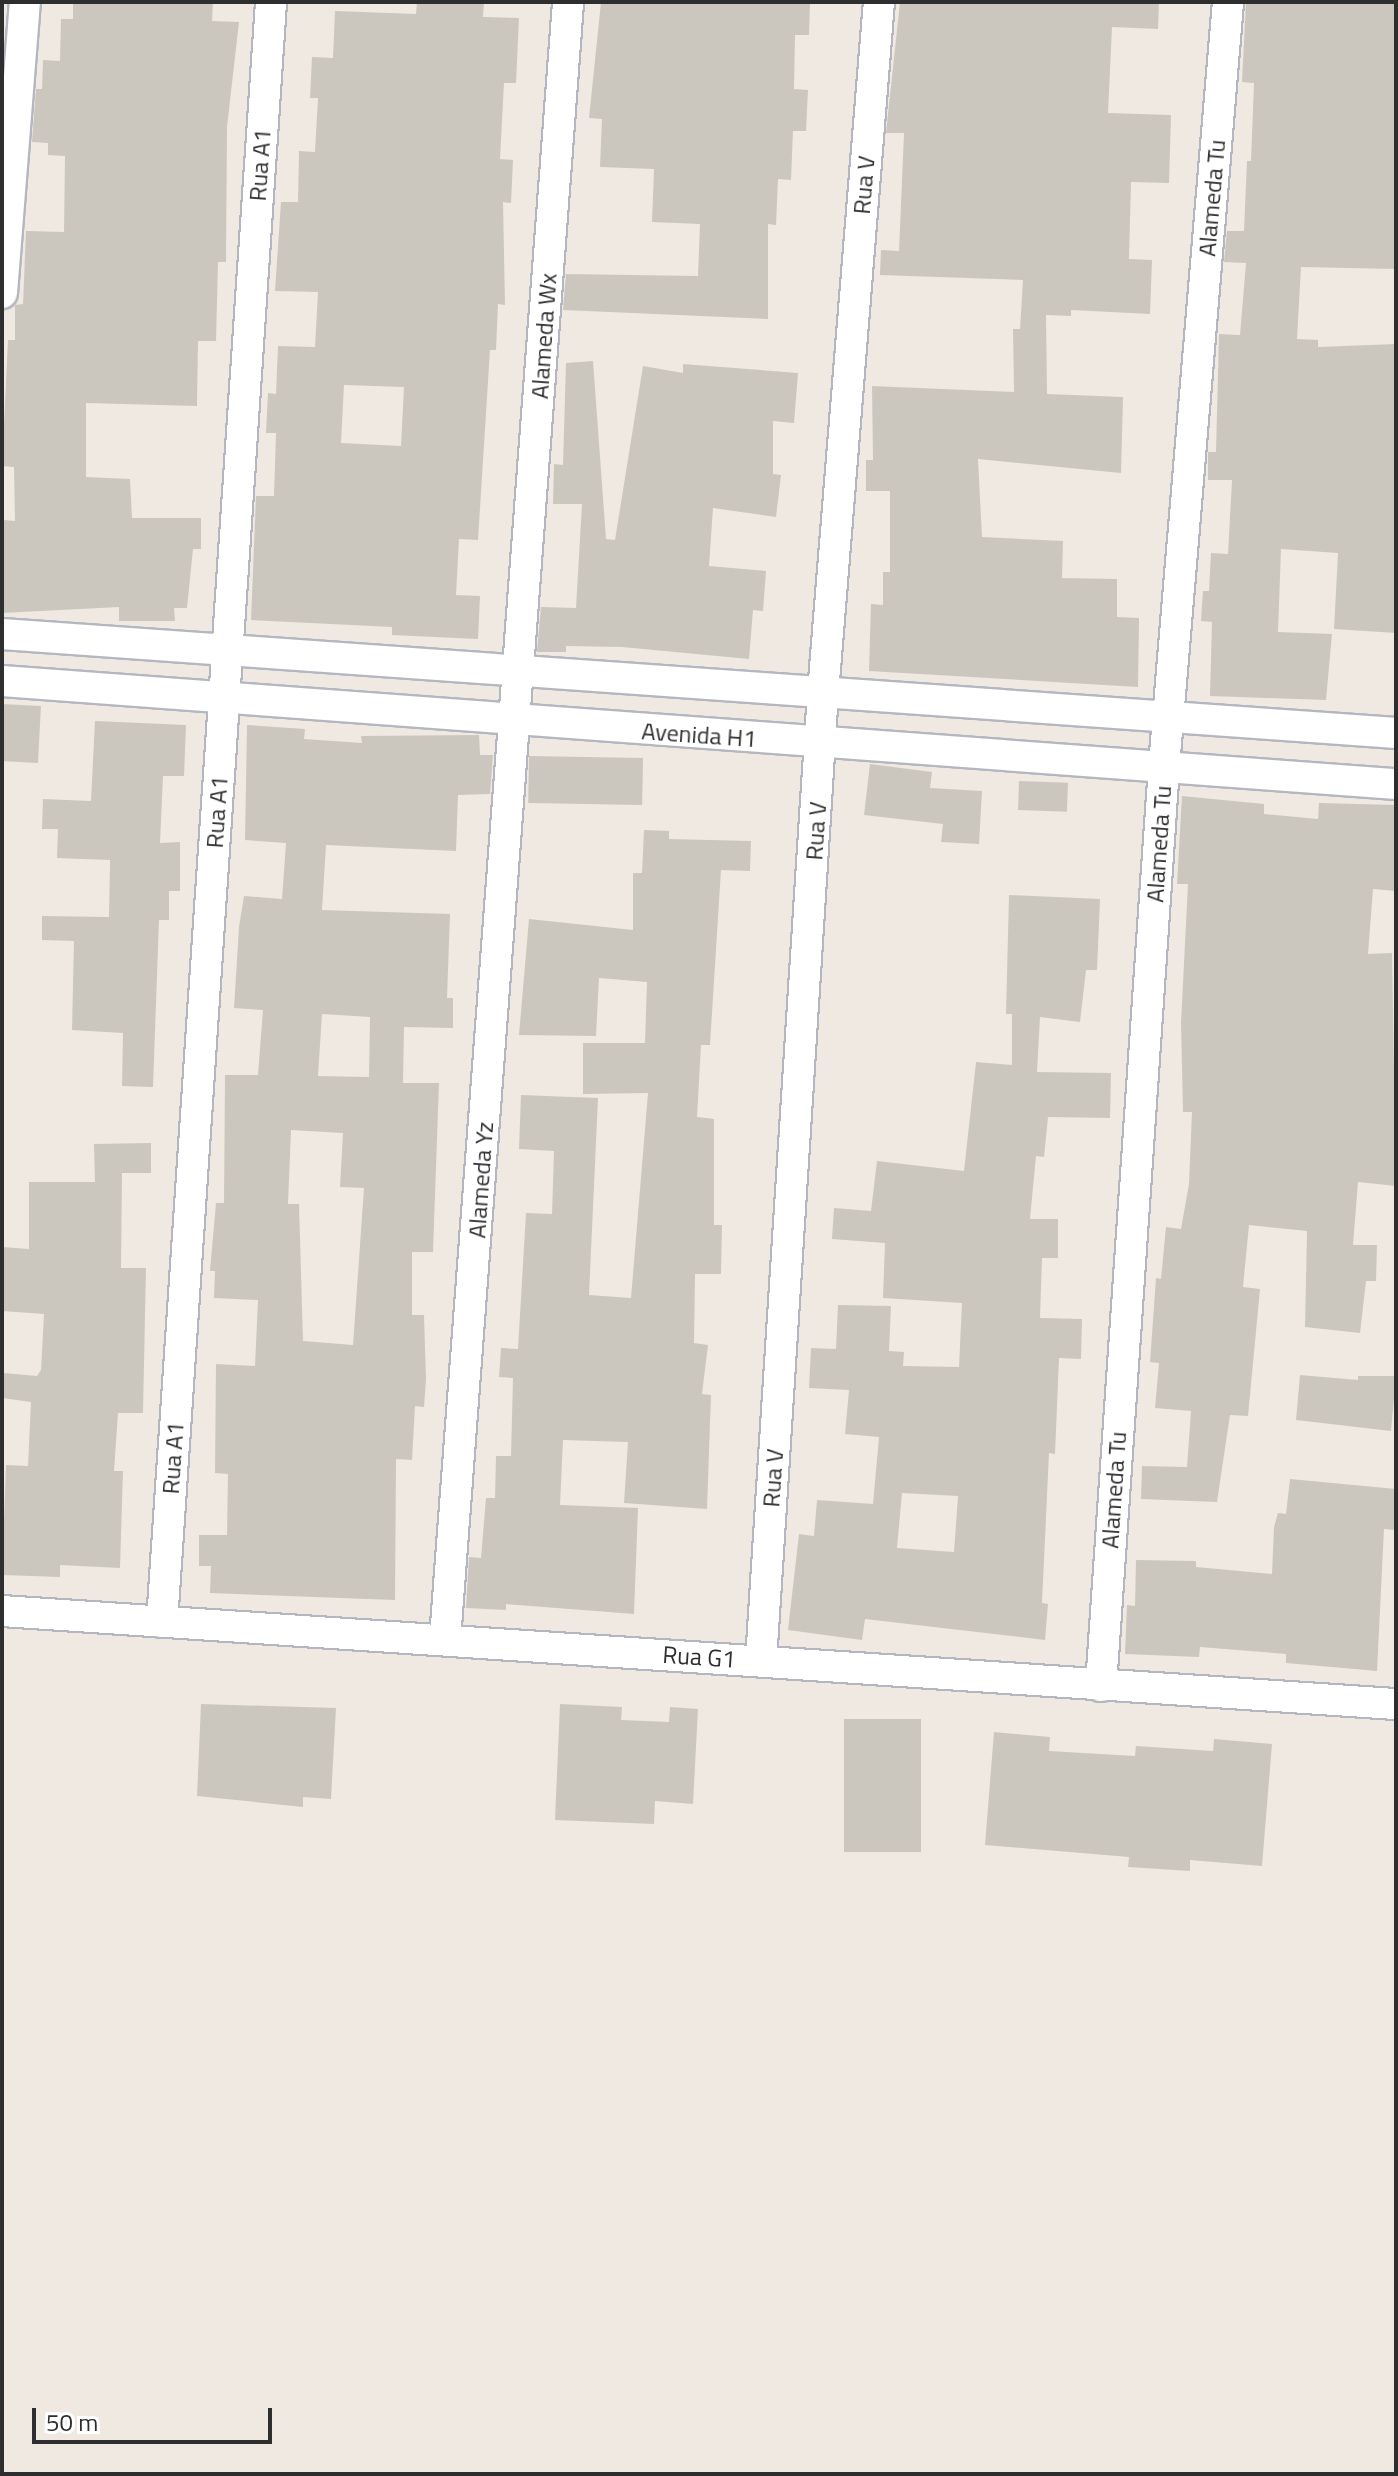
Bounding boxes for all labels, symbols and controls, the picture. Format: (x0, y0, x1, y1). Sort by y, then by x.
street label: Rua A1 (243, 128, 277, 202)
street label: Alameda Tu (1193, 138, 1231, 258)
street label: Rua V (847, 154, 881, 216)
street label: Alameda Wx (525, 272, 563, 400)
street label: Avenida H1 (641, 717, 757, 753)
street label: Rua A1 (200, 775, 234, 849)
street label: Alameda Tu (1141, 784, 1177, 904)
street label: Rua V (800, 801, 832, 861)
street label: Alameda Yz (463, 1121, 499, 1239)
street label: Rua A1 (156, 1421, 190, 1495)
street label: Alameda Tu (1096, 1430, 1132, 1550)
street label: Rua V (757, 1448, 789, 1508)
street label: Rua G1 (662, 1640, 736, 1674)
scale bar (36, 2392, 276, 2442)
text: 50 m (46, 2404, 98, 2440)

